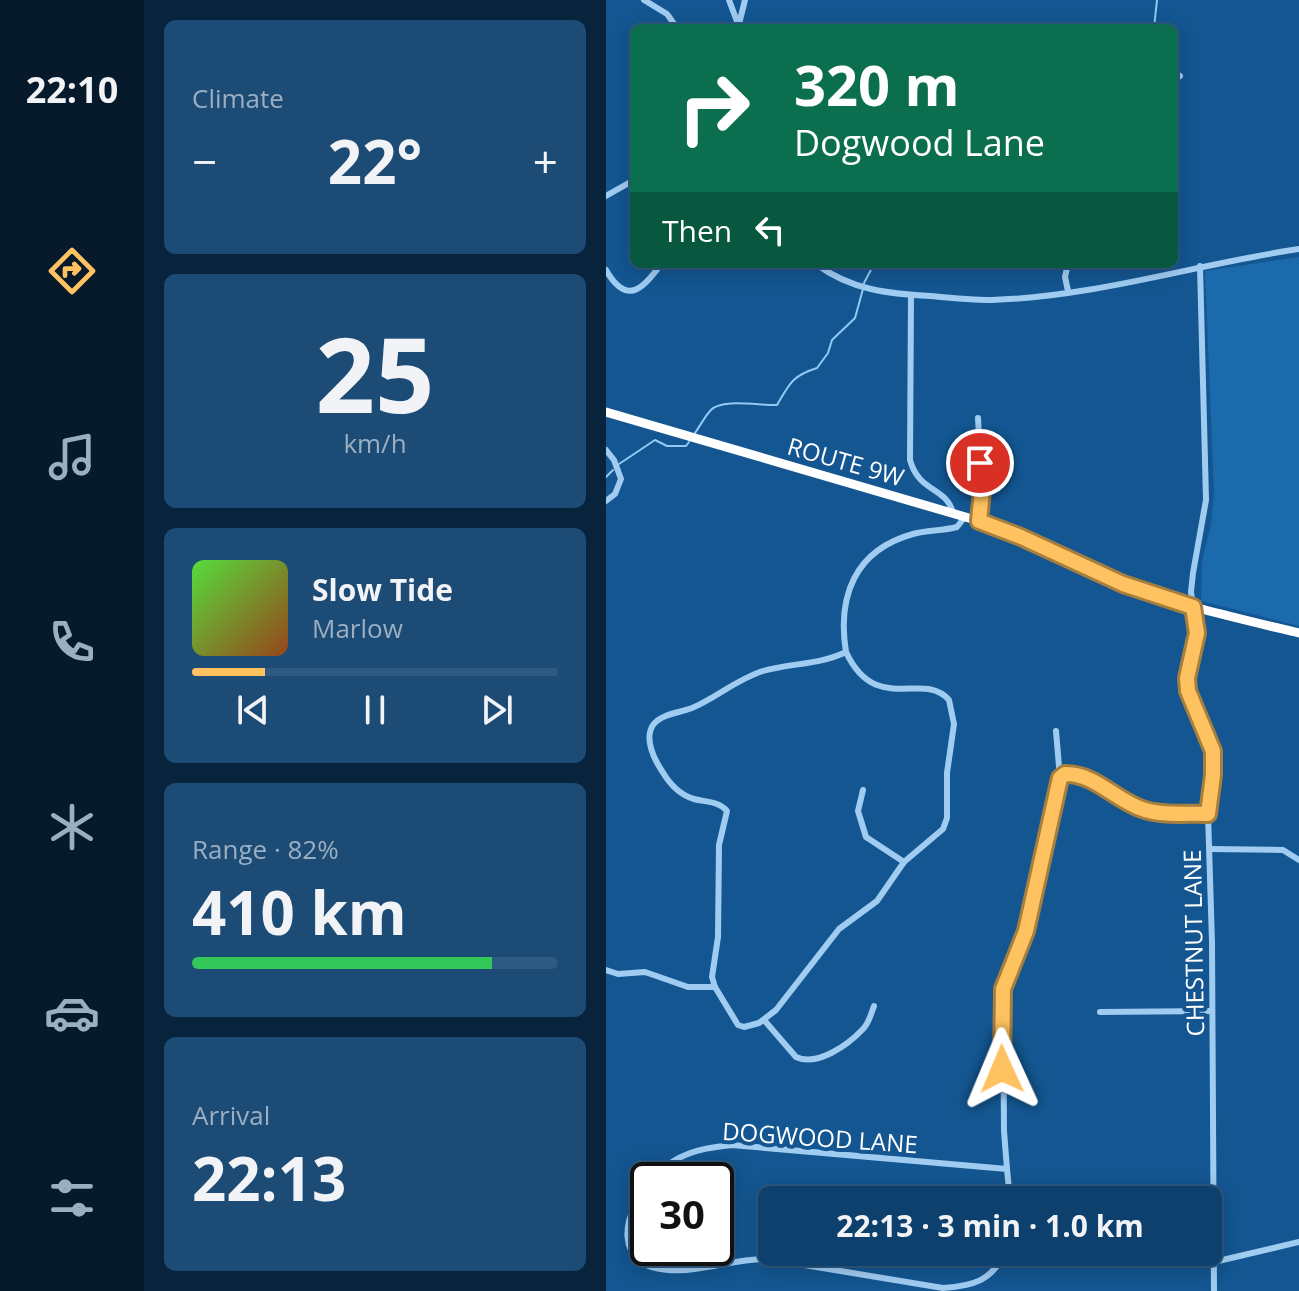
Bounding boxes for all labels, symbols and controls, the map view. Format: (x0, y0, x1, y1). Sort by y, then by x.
text: 320 m (794, 46, 960, 122)
icon: right (662, 56, 766, 160)
text: 22:10 (26, 65, 118, 114)
text: Climate (192, 80, 284, 116)
text: Dogwood Lane (794, 118, 1045, 167)
text: 22° (328, 120, 422, 202)
text: − (192, 131, 217, 191)
text: + (533, 131, 558, 191)
icon: left (748, 208, 792, 252)
text: Then (662, 210, 732, 251)
icon: directions (44, 243, 100, 299)
text: 25 (316, 302, 434, 443)
text: km/h (343, 425, 407, 461)
icon: music (44, 429, 100, 485)
street label: ROUTE 9W (784, 429, 908, 493)
pin (946, 429, 1014, 497)
icon: arrive (958, 441, 1002, 485)
text: Slow Tide (312, 569, 453, 610)
text: Marlow (312, 610, 403, 646)
icon: phone (44, 614, 100, 670)
icon: previous (231, 688, 275, 732)
icon: pause (353, 688, 397, 732)
icon: next (475, 688, 519, 732)
icon: climate (44, 799, 100, 855)
text: Range · 82% (192, 831, 339, 867)
street label: CHESTNUT LANE (1175, 849, 1211, 1037)
text: 410 km (192, 871, 407, 953)
icon: car (44, 985, 100, 1041)
position arrow (960, 1027, 1044, 1111)
text: Arrival (192, 1097, 270, 1133)
street label: DOGWOOD LANE (721, 1114, 919, 1160)
text: 22:13 (192, 1137, 346, 1219)
speed limit sign: 30 (630, 1162, 734, 1266)
icon: filters (44, 1170, 100, 1226)
text: 22:13 · 3 min · 1.0 km (836, 1205, 1144, 1246)

